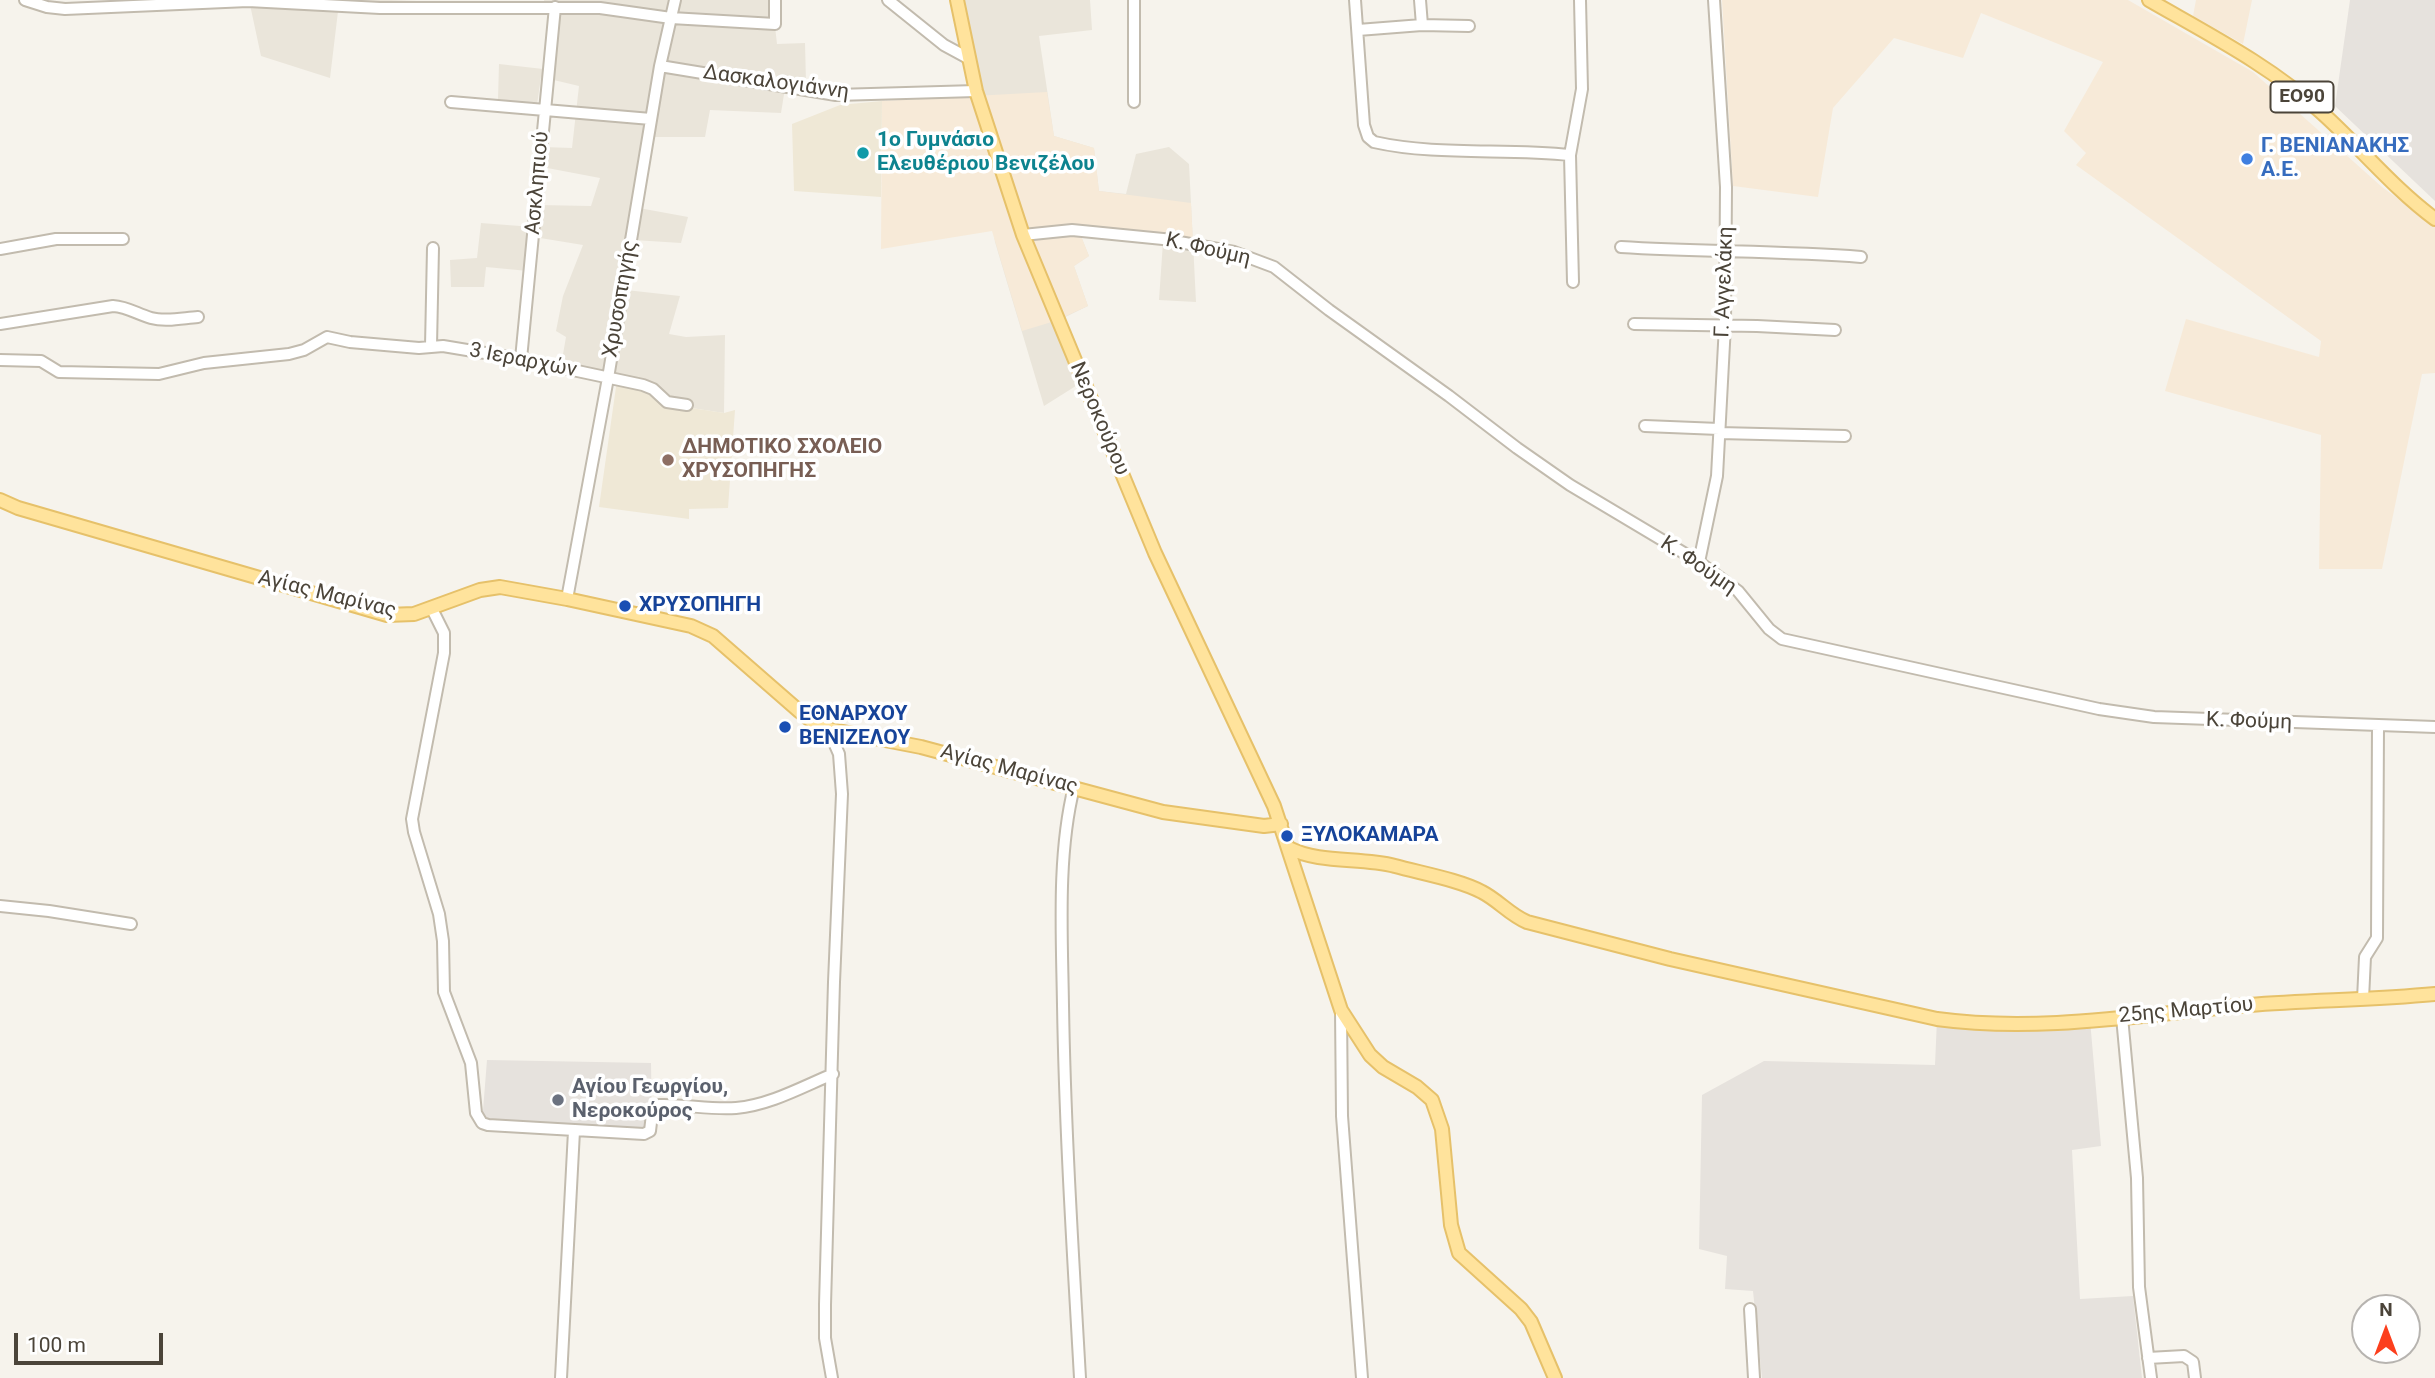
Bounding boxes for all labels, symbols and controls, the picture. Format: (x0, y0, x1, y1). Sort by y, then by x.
street label: Δασκαλογιάννη (701, 60, 851, 106)
road number: ΕΟ90 (2270, 82, 2334, 113)
place label: 1ο Γυμνάσιο Ελευθέριου Βενιζέλου (877, 128, 1095, 178)
street label: Ασκληπιού (521, 130, 555, 236)
place label: Γ. ΒΕΝΙΑΝΑΚΗΣ A.E. (2261, 134, 2409, 184)
marker: 1ο Γυμνάσιο Ελευθέριου Βενιζέλου (855, 145, 871, 161)
marker: Γ. ΒΕΝΙΑΝΑΚΗΣ A.E. (2239, 151, 2255, 167)
street label: Γ. Αγγελάκη (1710, 226, 1740, 338)
street label: Κ. Φούμη (1163, 228, 1253, 272)
street label: Χρυσοπηγής (598, 238, 644, 360)
street label: 3 Ιεραρχών (467, 338, 579, 384)
street label: Νεροκούρου (1064, 359, 1134, 479)
place label: ΔΗΜΟΤΙΚΟ ΣΧΟΛΕΙΟ ΧΡΥΣΟΠΗΓΗΣ (682, 435, 882, 485)
marker: ΔΗΜΟΤΙΚΟ ΣΧΟΛΕΙΟ ΧΡΥΣΟΠΗΓΗΣ (660, 452, 676, 468)
street label: Κ. Φούμη (1655, 531, 1741, 601)
street label: Αγίας Μαρίνας (256, 566, 398, 624)
place label: ΧΡΥΣΟΠΗΓΗ (639, 593, 761, 619)
marker: ΧΡΥΣΟΠΗΓΗ (617, 598, 633, 614)
place label: ΕΘΝΑΡΧΟΥ ΒΕΝΙΖΕΛΟΥ (799, 702, 910, 752)
street label: Κ. Φούμη (2205, 708, 2293, 736)
marker: ΕΘΝΑΡΧΟΥ ΒΕΝΙΖΕΛΟΥ (777, 719, 793, 735)
street label: Αγίας Μαρίνας (938, 740, 1080, 800)
place label: ΞΥΛΟΚΑΜΑΡΑ (1301, 823, 1439, 849)
marker: ΞΥΛΟΚΑΜΑΡΑ (1279, 828, 1295, 844)
street label: 25ης Μαρτίου (2118, 993, 2254, 1029)
place label: Αγίου Γεωργίου, Νεροκούρος (572, 1075, 728, 1125)
marker: Αγίου Γεωργίου, Νεροκούρος (550, 1092, 566, 1108)
north arrow (2351, 1294, 2421, 1364)
text: N (2379, 1298, 2393, 1321)
scale bar (18, 1318, 166, 1362)
text: 100 m (27, 1333, 86, 1357)

